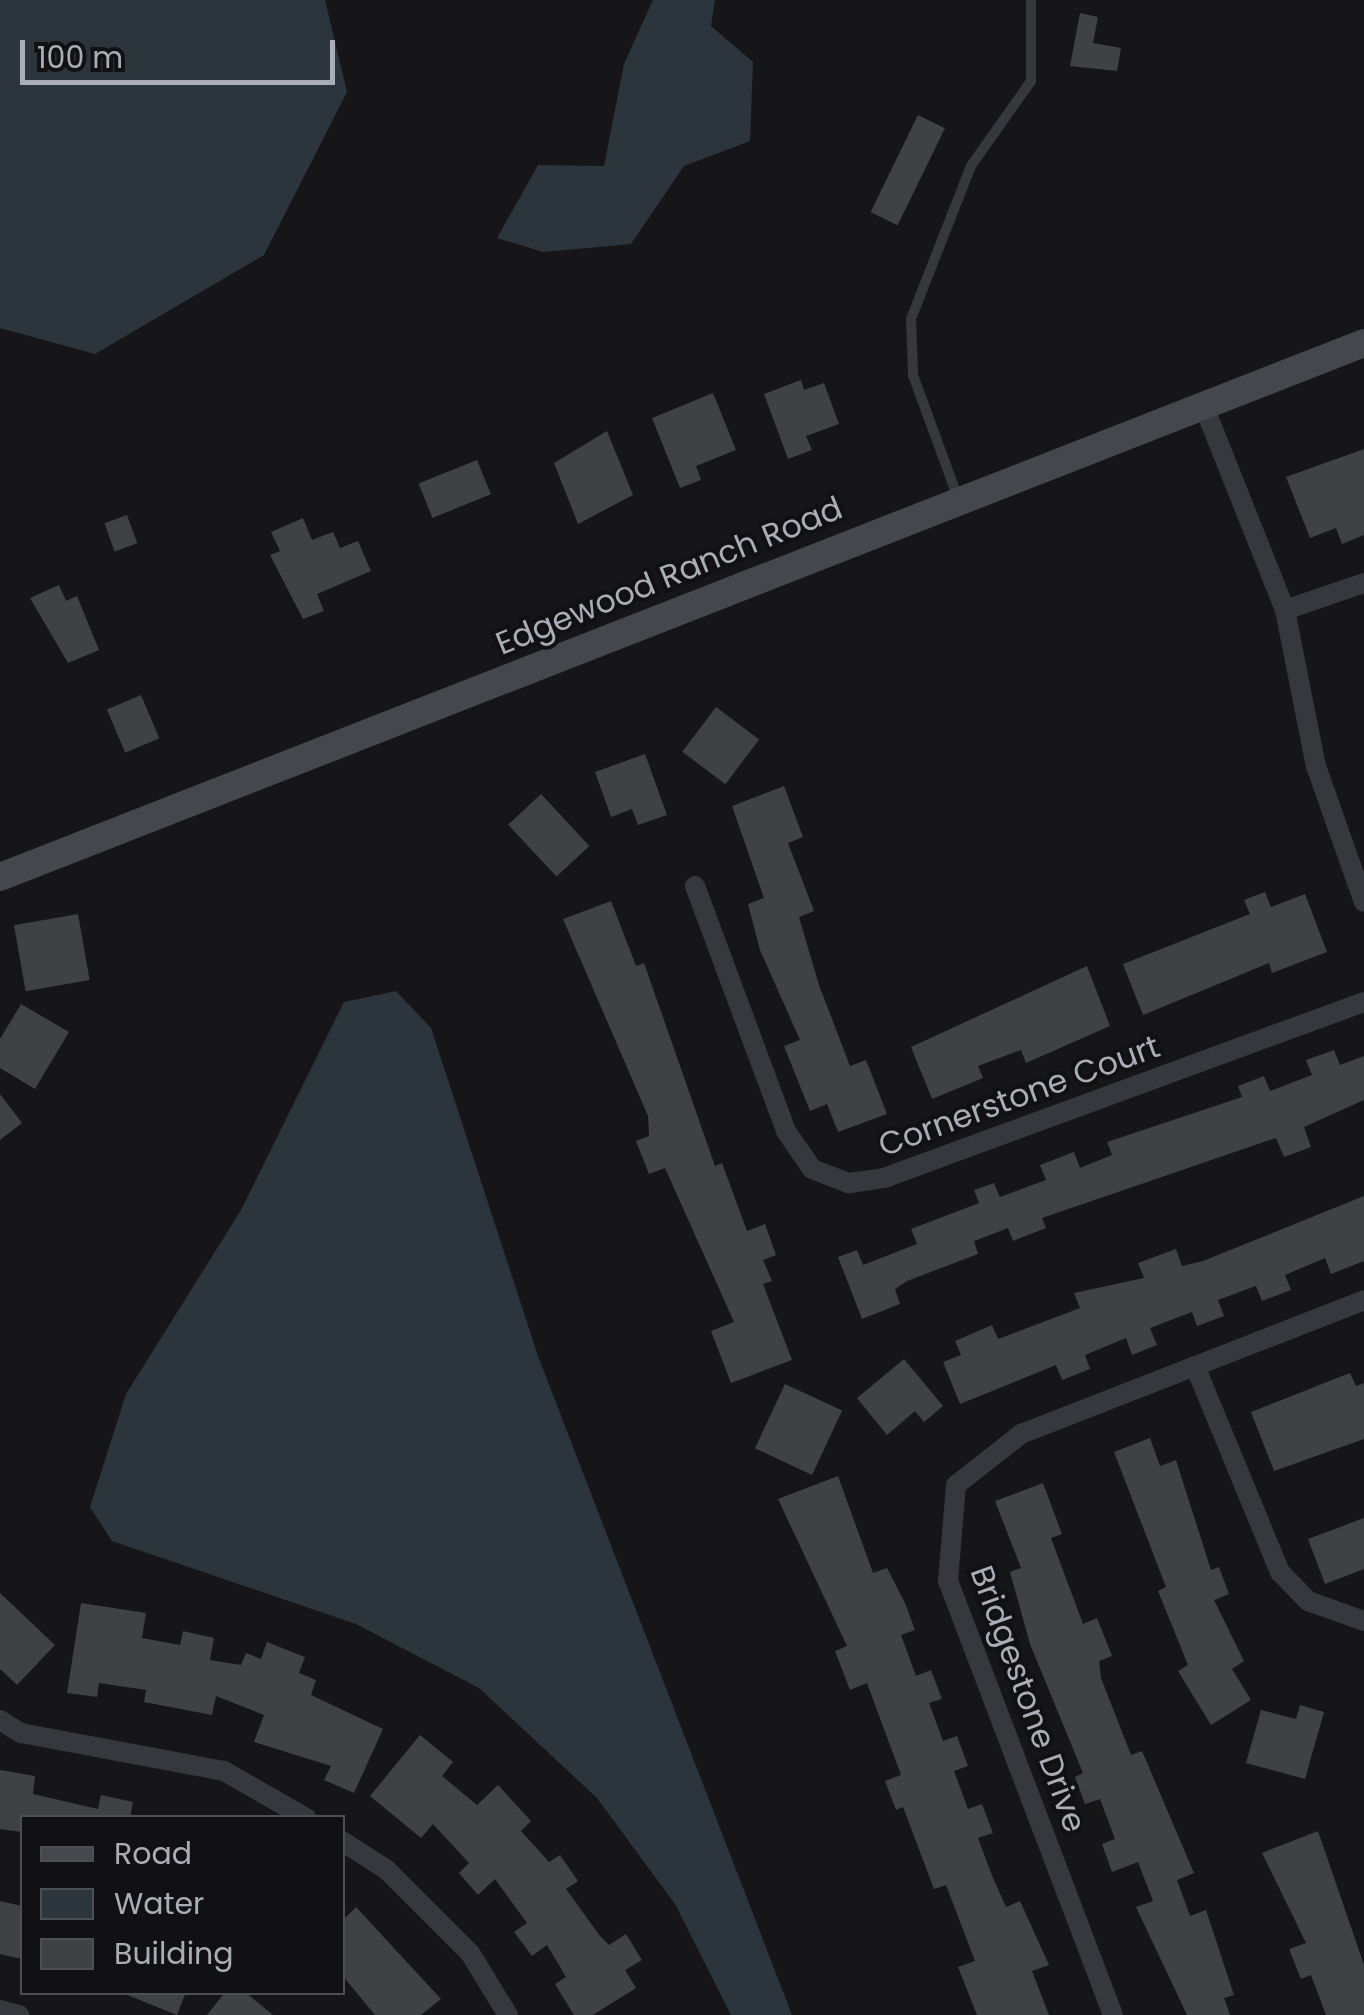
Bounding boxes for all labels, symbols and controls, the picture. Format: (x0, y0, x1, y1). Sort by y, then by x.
scale bar (25, 20, 340, 82)
text: 100 m (37, 36, 123, 79)
street label: Edgewood Ranch Road (490, 489, 848, 663)
street label: Cornerstone Court (873, 1027, 1165, 1165)
street label: Bridgestone Drive (962, 1561, 1094, 1837)
legend (20, 1815, 345, 1995)
text: Road (114, 1832, 192, 1875)
text: Water (114, 1882, 204, 1925)
text: Building (114, 1932, 234, 1975)

